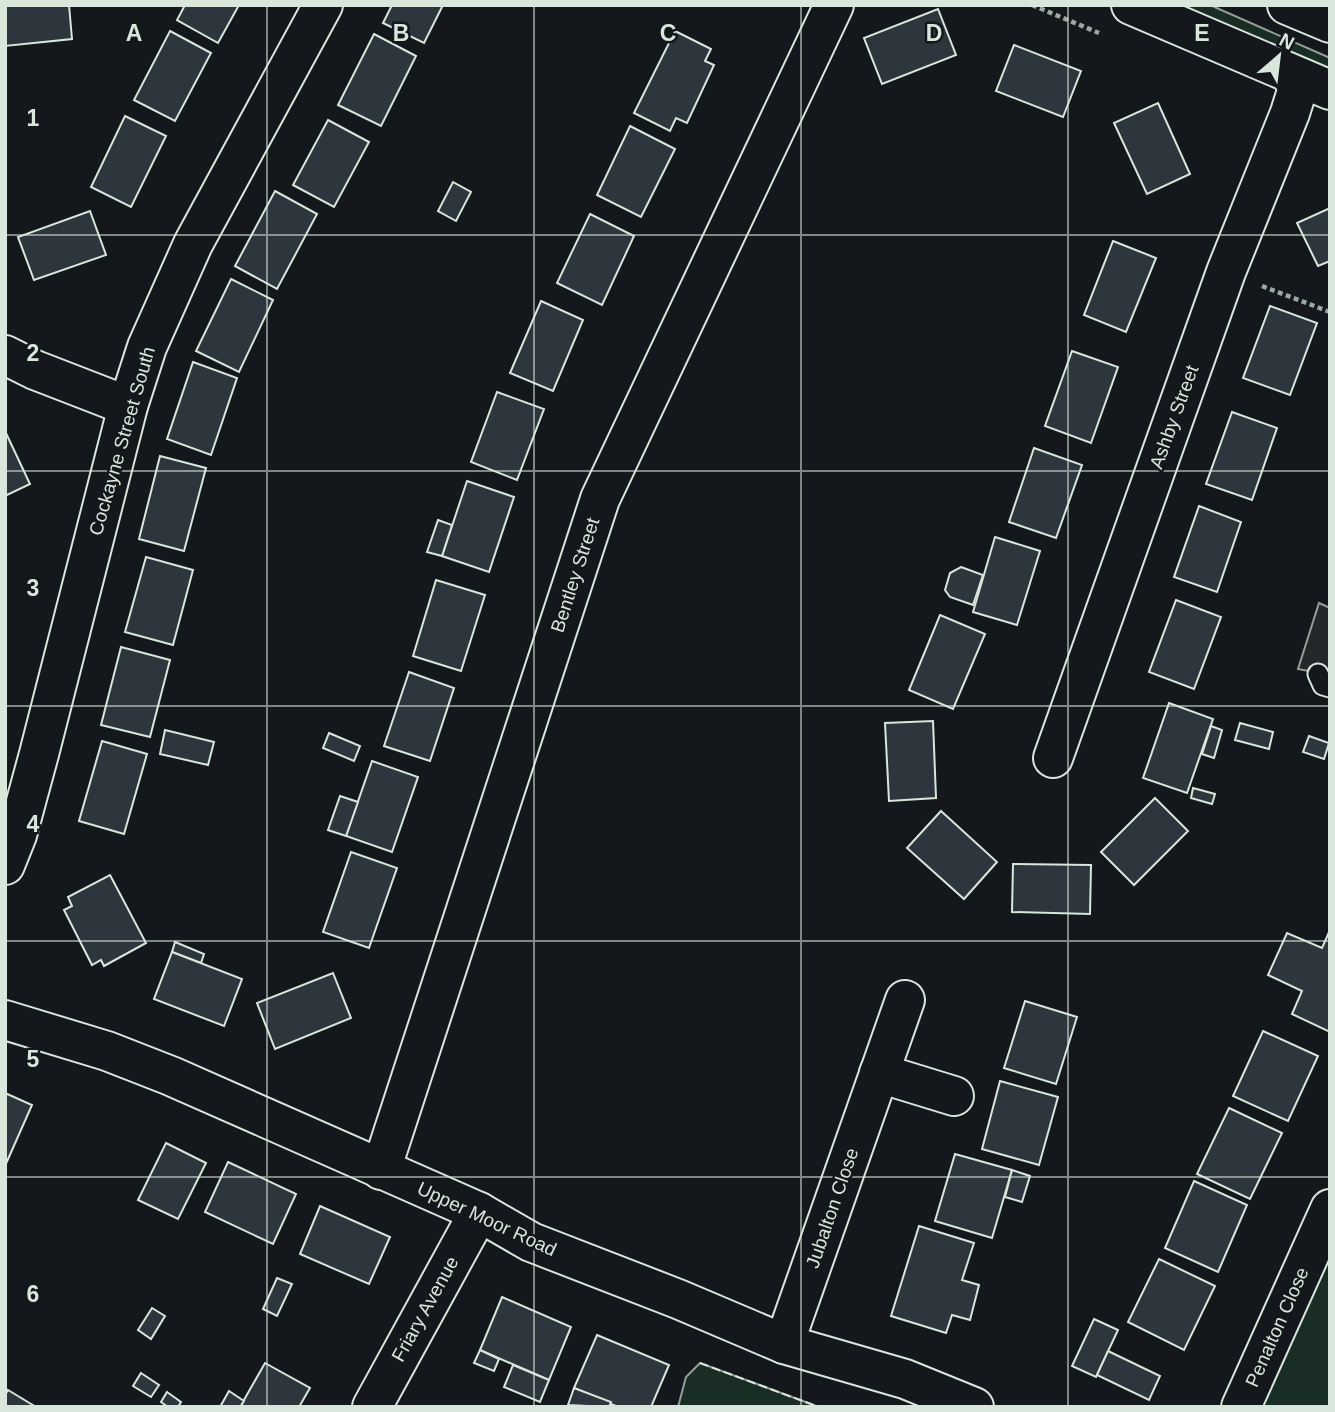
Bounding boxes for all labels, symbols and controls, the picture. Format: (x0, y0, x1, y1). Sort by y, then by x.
text: A (126, 20, 142, 46)
text: B (393, 20, 409, 46)
text: C (660, 20, 676, 46)
text: D (926, 20, 942, 46)
text: E (1194, 20, 1210, 46)
north arrow (1244, 21, 1314, 91)
text: N (1276, 29, 1298, 54)
text: 1 (27, 105, 40, 131)
text: 2 (27, 340, 39, 366)
street label: Cockayne Street South (85, 344, 159, 538)
street label: Ashby Street (1146, 362, 1203, 472)
street label: Bentley Street (547, 514, 604, 635)
text: 3 (27, 575, 39, 601)
text: 4 (27, 811, 40, 837)
text: 5 (27, 1046, 40, 1072)
street label: Jubalton Close (802, 1145, 862, 1271)
street label: Upper Moor Road (414, 1178, 560, 1260)
street label: Friary Avenue (387, 1253, 463, 1365)
street label: Penalton Close (1241, 1264, 1313, 1390)
text: 6 (27, 1281, 39, 1307)

